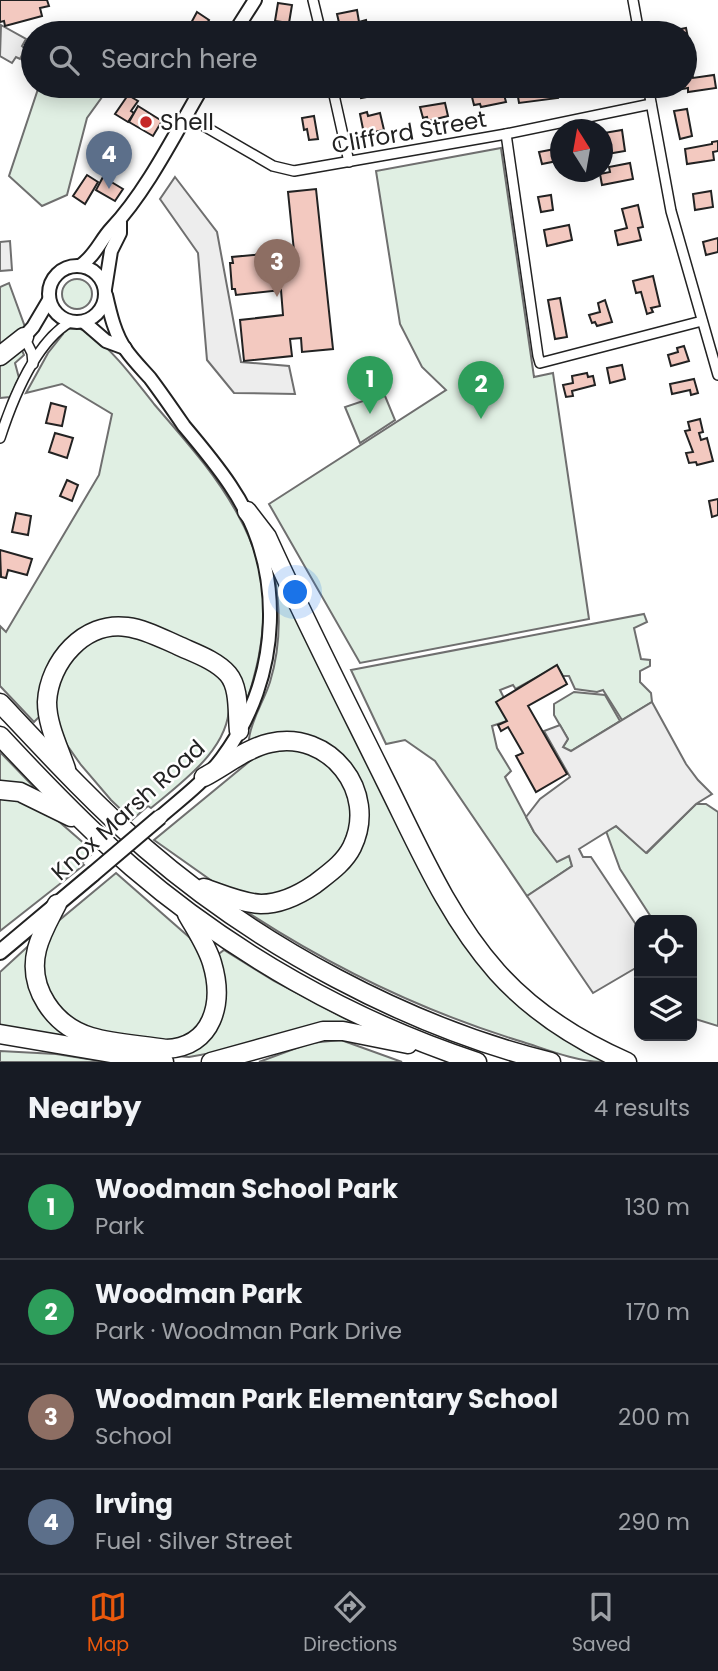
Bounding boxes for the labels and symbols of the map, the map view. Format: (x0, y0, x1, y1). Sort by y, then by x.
street label: Clifford Street (329, 103, 489, 161)
place label: Shell (160, 106, 214, 138)
marker: Shell (138, 114, 154, 130)
north arrow (550, 119, 613, 182)
pin: 4 (86, 131, 132, 189)
pin: 3 (254, 239, 300, 297)
pin: 1 (347, 356, 393, 414)
pin: 2 (458, 361, 504, 419)
your location (278, 575, 312, 609)
street label: Knox Marsh Road (44, 732, 212, 888)

